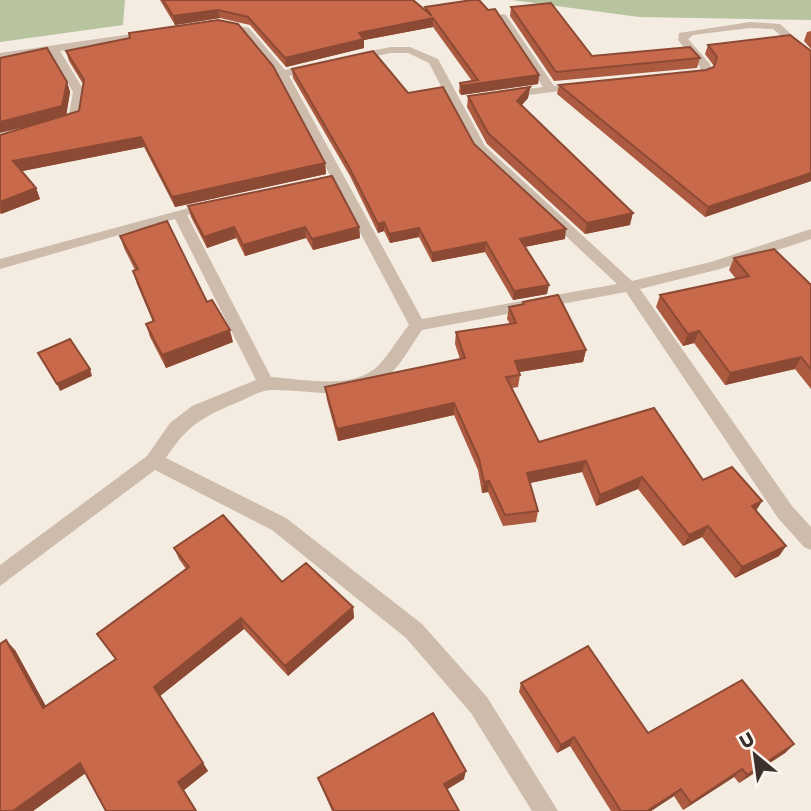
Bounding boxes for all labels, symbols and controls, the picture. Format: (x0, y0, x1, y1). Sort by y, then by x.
north arrow (720, 720, 790, 790)
text: U (735, 726, 759, 756)

